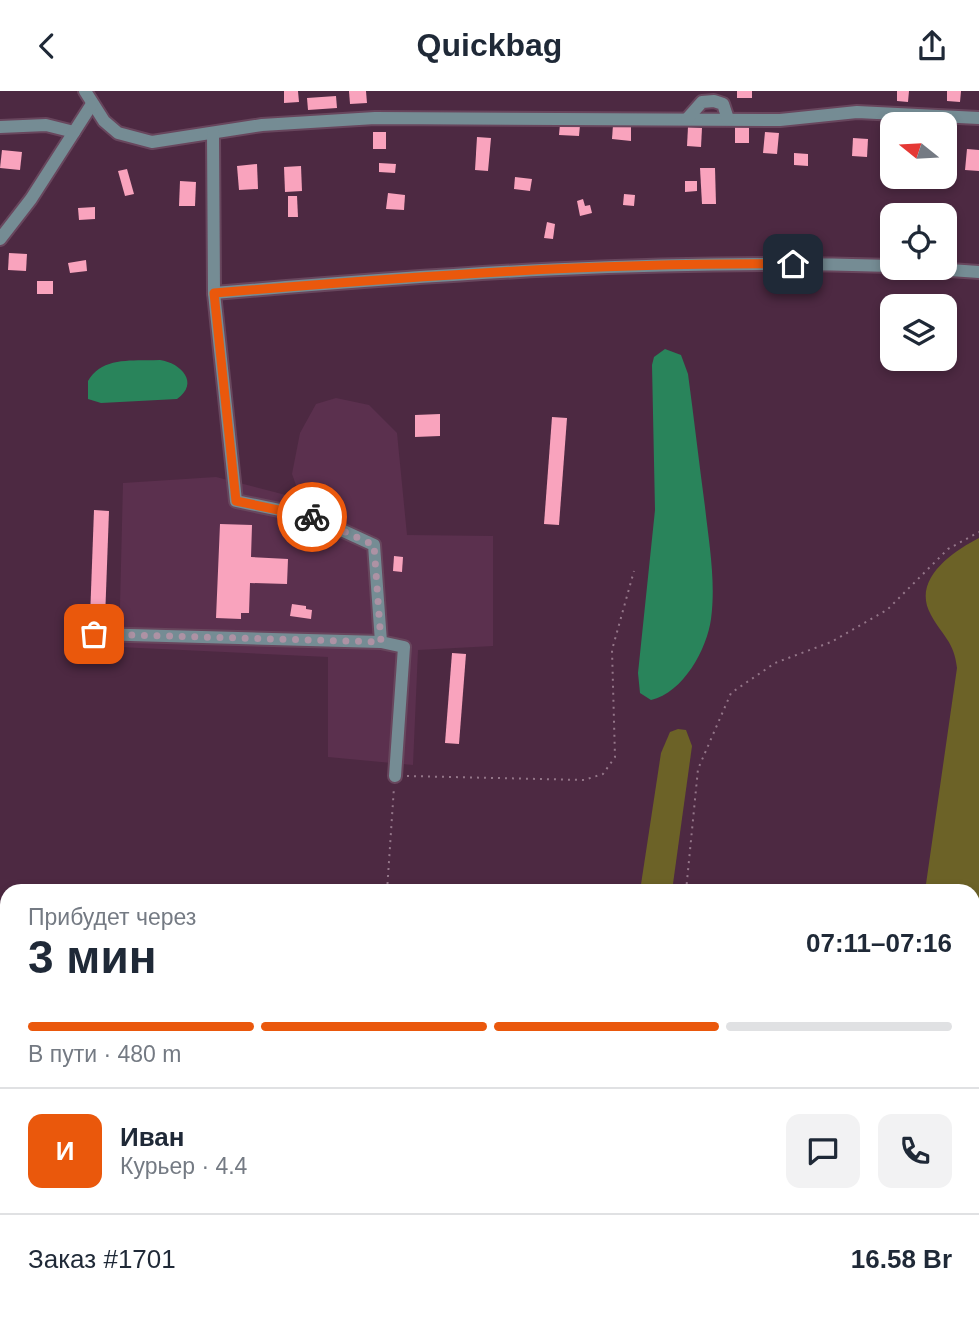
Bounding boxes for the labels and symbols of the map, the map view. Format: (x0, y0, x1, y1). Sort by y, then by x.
north arrow (880, 112, 957, 189)
pin (763, 234, 823, 294)
courier (277, 482, 347, 552)
pin (64, 604, 124, 664)

